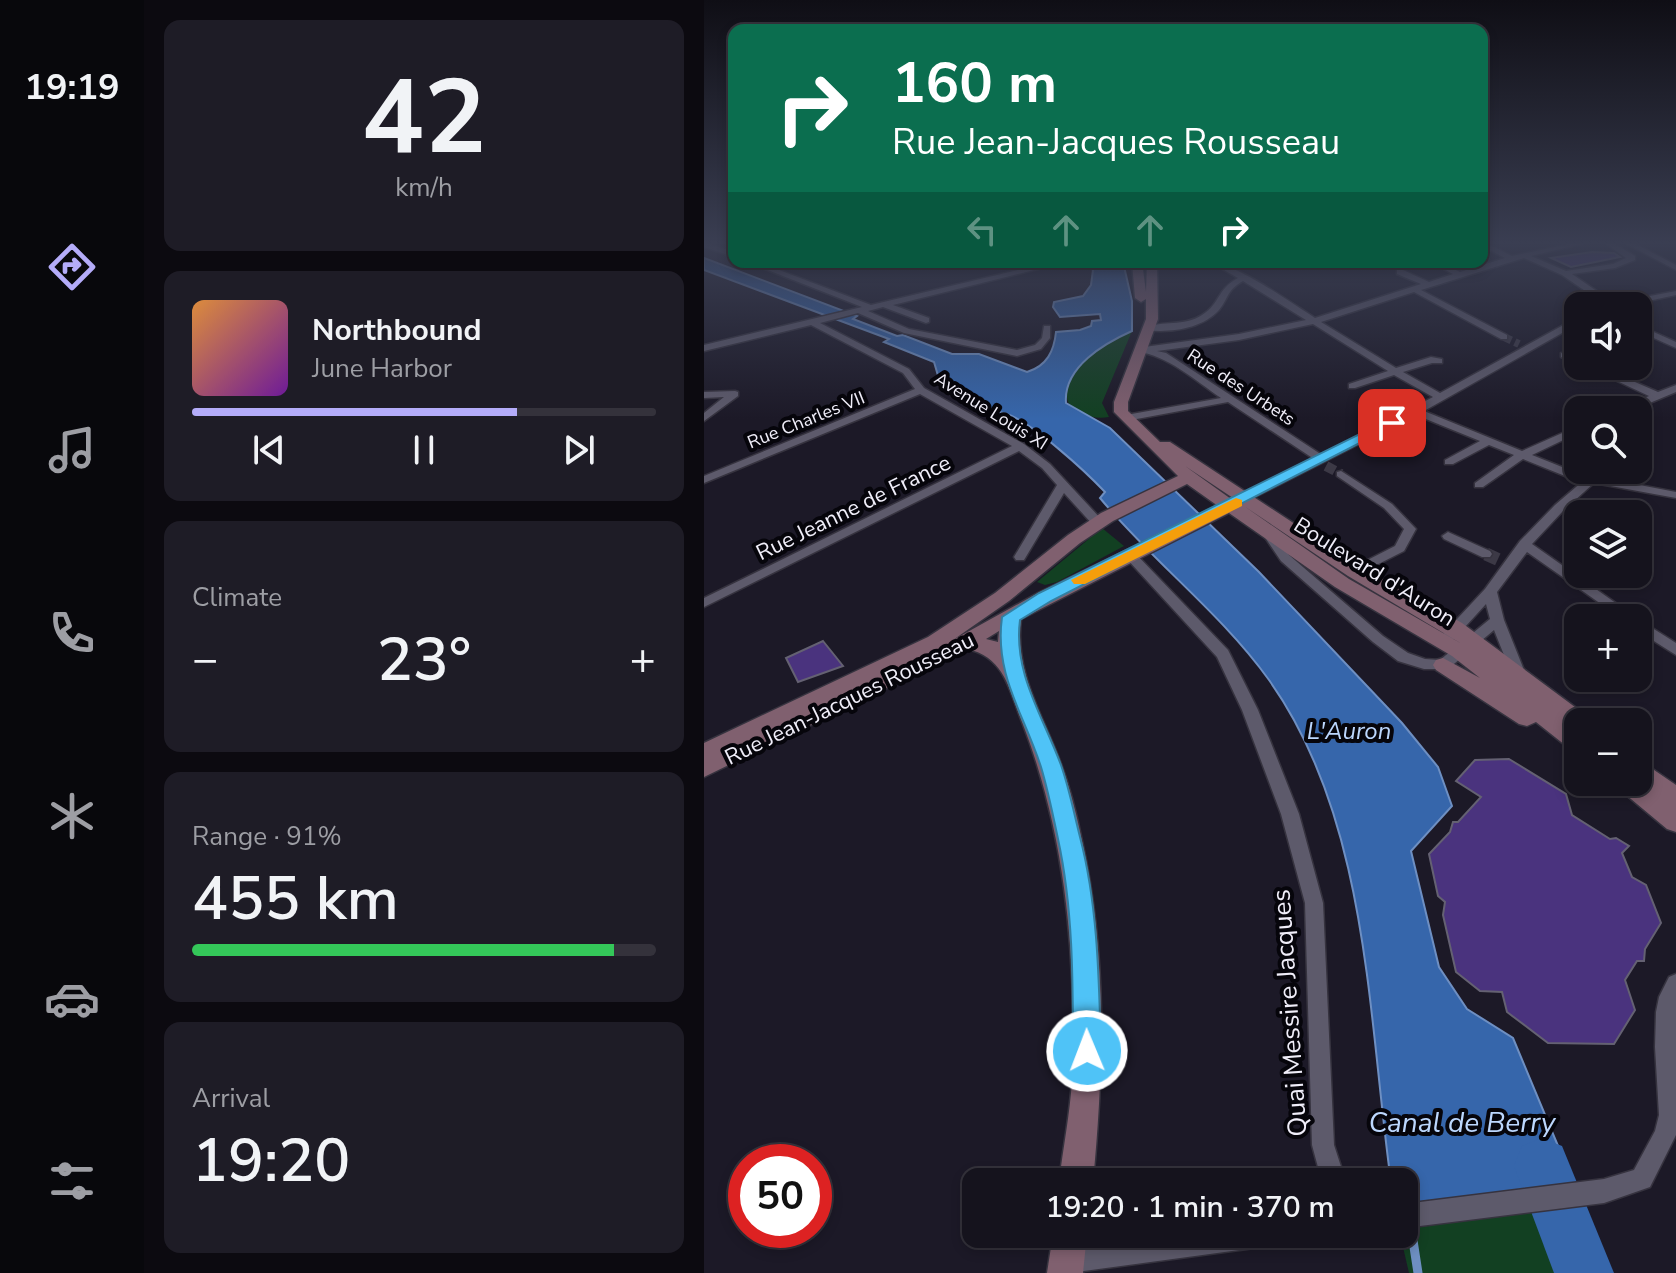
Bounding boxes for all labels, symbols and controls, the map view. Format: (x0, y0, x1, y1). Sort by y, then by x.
text: 160 m (892, 45, 1057, 122)
text: 42 (362, 47, 486, 189)
icon: right (760, 56, 864, 160)
text: 19:19 (24, 63, 120, 112)
text: Rue Jean-Jacques Rousseau (892, 118, 1340, 167)
text: km/h (395, 170, 453, 205)
icon: left (960, 208, 1004, 252)
icon: ahead (1044, 208, 1088, 252)
icon: ahead (1128, 208, 1172, 252)
icon: right (1212, 208, 1256, 252)
icon: directions (44, 239, 100, 295)
map controls (1564, 292, 1652, 796)
button: sound (1564, 292, 1652, 380)
text: Northbound (312, 310, 482, 351)
street label: Rue des Urbets (1182, 343, 1300, 431)
text: June Harbor (312, 351, 452, 386)
street label: Avenue Louis XI (930, 367, 1052, 455)
street label: Rue Charles VII (744, 386, 868, 454)
pin (1358, 389, 1426, 457)
button: search (1564, 396, 1652, 484)
icon: arrive (1370, 401, 1414, 445)
icon: music (44, 422, 100, 478)
icon: previous (247, 428, 291, 472)
icon: pause (402, 428, 446, 472)
icon: next (557, 428, 601, 472)
street label: Rue Jeanne de France (751, 448, 956, 568)
button: layers (1564, 500, 1652, 588)
street label: Boulevard d'Auron (1288, 510, 1461, 634)
text: Climate (192, 580, 282, 615)
button: + (1564, 604, 1652, 692)
icon: phone (44, 605, 100, 661)
text: 23° (377, 619, 471, 701)
street label: Rue Jean-Jacques Rousseau (720, 625, 979, 772)
text: − (192, 630, 218, 690)
text: + (630, 630, 656, 690)
button: − (1564, 708, 1652, 796)
water label: L'Auron (1307, 715, 1391, 747)
icon: climate (44, 788, 100, 844)
text: Range · 91% (192, 819, 342, 854)
text: 455 km (192, 858, 399, 940)
street label: Quai Messire Jacques (1263, 888, 1316, 1138)
icon: car (44, 971, 100, 1027)
position arrow (1045, 1009, 1129, 1093)
text: Arrival (192, 1081, 270, 1116)
water label: Canal de Berry (1369, 1104, 1557, 1142)
text: 19:20 (192, 1120, 350, 1202)
speed limit sign: 50 (728, 1144, 832, 1248)
icon: filters (44, 1153, 100, 1209)
text: 19:20 · 1 min · 370 m (1045, 1187, 1335, 1228)

